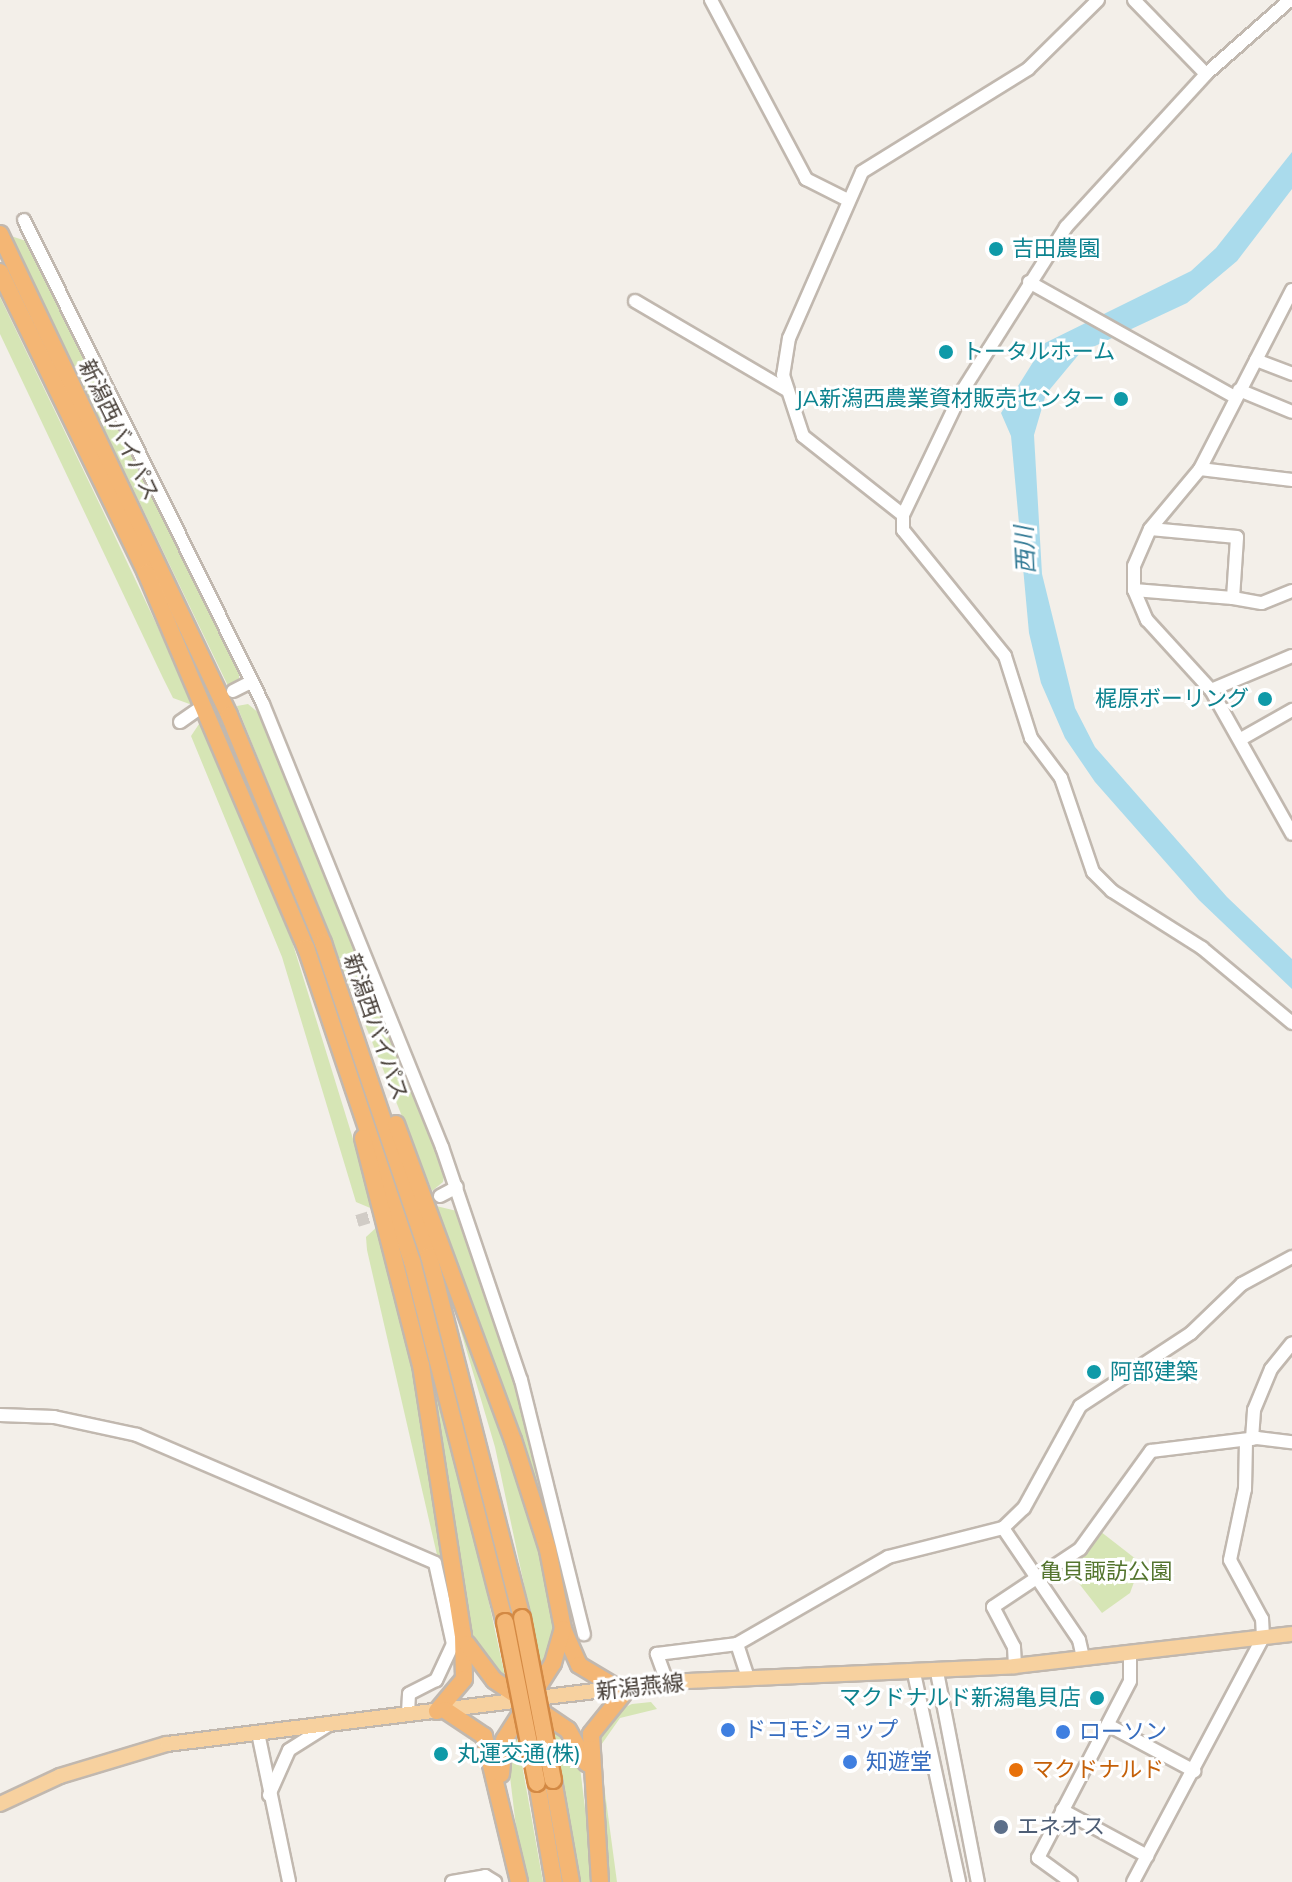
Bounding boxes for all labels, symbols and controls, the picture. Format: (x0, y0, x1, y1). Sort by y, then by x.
place label: 吉田農園 (1012, 236, 1100, 262)
marker: 吉田農園 (987, 240, 1005, 258)
place label: トータルホーム (962, 339, 1116, 365)
marker: トータルホーム (937, 343, 955, 361)
street label: 新潟西バイパス (73, 355, 165, 505)
place label: JA新潟西農業資材販売センター (796, 386, 1105, 412)
marker: JA新潟西農業資材販売センター (1112, 390, 1130, 408)
water label: 西川 (1009, 525, 1041, 575)
place label: 梶原ボーリング (1095, 686, 1249, 712)
marker: 梶原ボーリング (1256, 690, 1274, 708)
street label: 新潟西バイパス (338, 950, 414, 1104)
place label: 阿部建築 (1110, 1359, 1198, 1385)
marker: 阿部建築 (1085, 1363, 1103, 1381)
park label: 亀貝諏訪公園 (1040, 1559, 1172, 1585)
street label: 新潟燕線 (595, 1669, 685, 1705)
place label: マクドナルド新潟亀貝店 (839, 1685, 1081, 1711)
marker: マクドナルド新潟亀貝店 (1088, 1689, 1106, 1707)
place label: ドコモショップ (744, 1717, 898, 1743)
place label: ローソン (1079, 1719, 1167, 1745)
marker: ドコモショップ (719, 1721, 737, 1739)
marker: ローソン (1054, 1723, 1072, 1741)
place label: 丸運交通(株) (457, 1741, 581, 1767)
marker: 丸運交通(株) (432, 1745, 450, 1763)
place label: 知遊堂 (866, 1749, 932, 1775)
marker: 知遊堂 (841, 1753, 859, 1771)
place label: マクドナルド (1032, 1757, 1164, 1783)
marker: マクドナルド (1007, 1761, 1025, 1779)
place label: エネオス (1017, 1814, 1105, 1840)
marker: エネオス (992, 1818, 1010, 1836)

